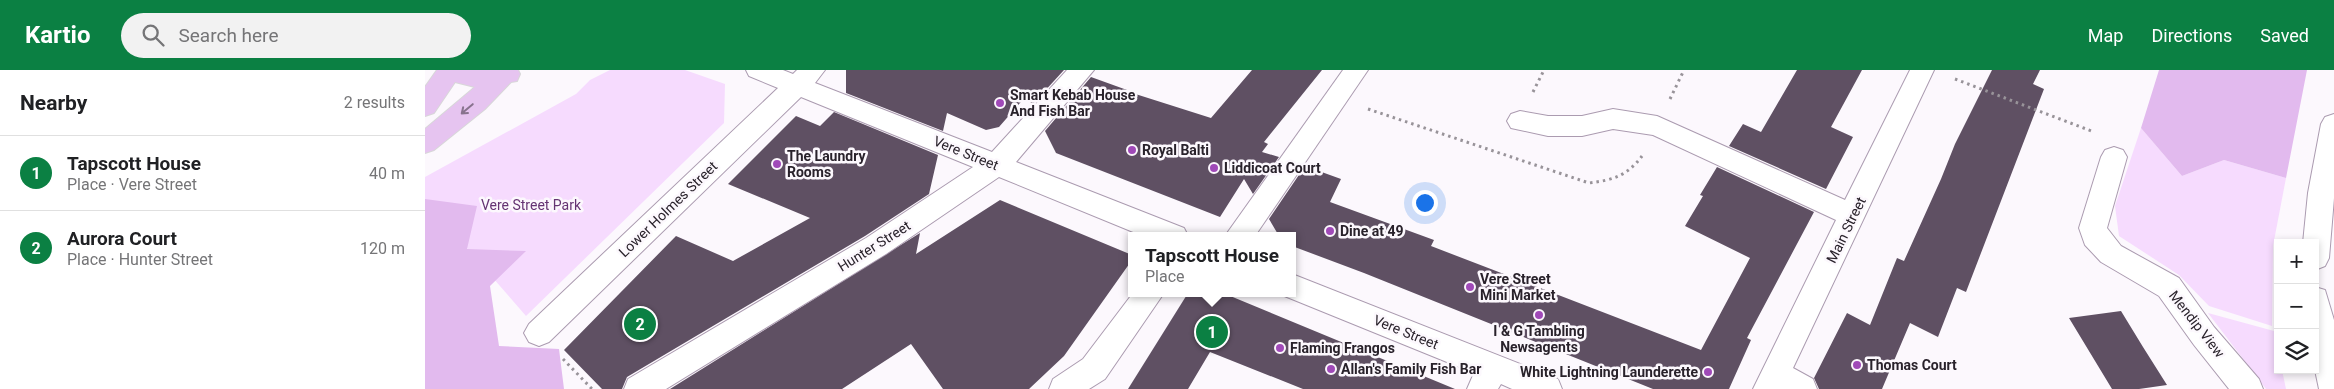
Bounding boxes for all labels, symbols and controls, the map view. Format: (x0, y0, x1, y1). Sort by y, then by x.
search box (121, 13, 471, 58)
text: Kartio (25, 21, 91, 49)
icon: search (139, 21, 167, 49)
text: Search here (179, 24, 278, 47)
text: Map (2088, 25, 2123, 46)
text: Directions (2151, 25, 2232, 46)
text: Saved (2260, 25, 2309, 46)
place label: Smart Kebab House And Fish Bar (1010, 87, 1136, 119)
text: Nearby (20, 91, 87, 115)
text: 2 results (344, 93, 405, 112)
marker: Smart Kebab House And Fish Bar (994, 97, 1006, 109)
one-way arrow (461, 104, 474, 115)
street label: Vere Street (931, 133, 1001, 173)
place label: Royal Balti (1142, 142, 1209, 158)
marker: Royal Balti (1126, 144, 1138, 156)
place label: The Laundry Rooms (787, 148, 866, 180)
text: Tapscott House (67, 152, 201, 175)
street label: Lower Holmes Street (616, 158, 721, 260)
marker: The Laundry Rooms (771, 158, 783, 170)
place label: Liddicoat Court (1224, 160, 1321, 176)
marker: Liddicoat Court (1208, 162, 1220, 174)
text: 1 (31, 164, 41, 183)
text: 40 m (369, 164, 405, 183)
text: Place · Vere Street (67, 175, 197, 194)
your location (1412, 190, 1438, 216)
street label: Main Street (1823, 194, 1869, 266)
park label: Vere Street Park (481, 197, 582, 213)
street label: Hunter Street (835, 217, 914, 275)
place label: Dine at 49 (1340, 223, 1403, 239)
marker: Dine at 49 (1324, 225, 1336, 237)
text: Aurora Court (67, 227, 177, 250)
popup (1128, 232, 1296, 297)
text: 2 (31, 239, 41, 258)
text: 120 m (360, 239, 405, 258)
map controls (2274, 239, 2319, 374)
button: + (2274, 239, 2319, 284)
text: Tapscott House (1145, 244, 1279, 267)
text: Place · Hunter Street (67, 250, 213, 269)
text: Place (1145, 267, 1185, 286)
place label: Vere Street Mini Market (1480, 271, 1556, 303)
marker: Vere Street Mini Market (1464, 281, 1476, 293)
button: − (2274, 284, 2319, 329)
street label: Mendip View (2166, 287, 2228, 361)
pin: 2 (624, 305, 656, 343)
marker: I & G Tambling Newsagents (1533, 309, 1545, 321)
street label: Vere Street (1371, 312, 1441, 352)
pin: 1 (1196, 313, 1228, 351)
place label: I & G Tambling Newsagents (1493, 323, 1585, 355)
button: layers (2274, 329, 2319, 374)
place label: Flaming Frangos (1290, 340, 1395, 356)
marker: Flaming Frangos (1274, 342, 1286, 354)
place label: Thomas Court (1867, 357, 1957, 373)
marker: Thomas Court (1851, 359, 1863, 371)
place label: Allan's Family Fish Bar (1341, 361, 1481, 377)
marker: Allan's Family Fish Bar (1325, 363, 1337, 375)
place label: White Lightning Launderette (1520, 364, 1698, 380)
marker: White Lightning Launderette (1702, 366, 1714, 378)

